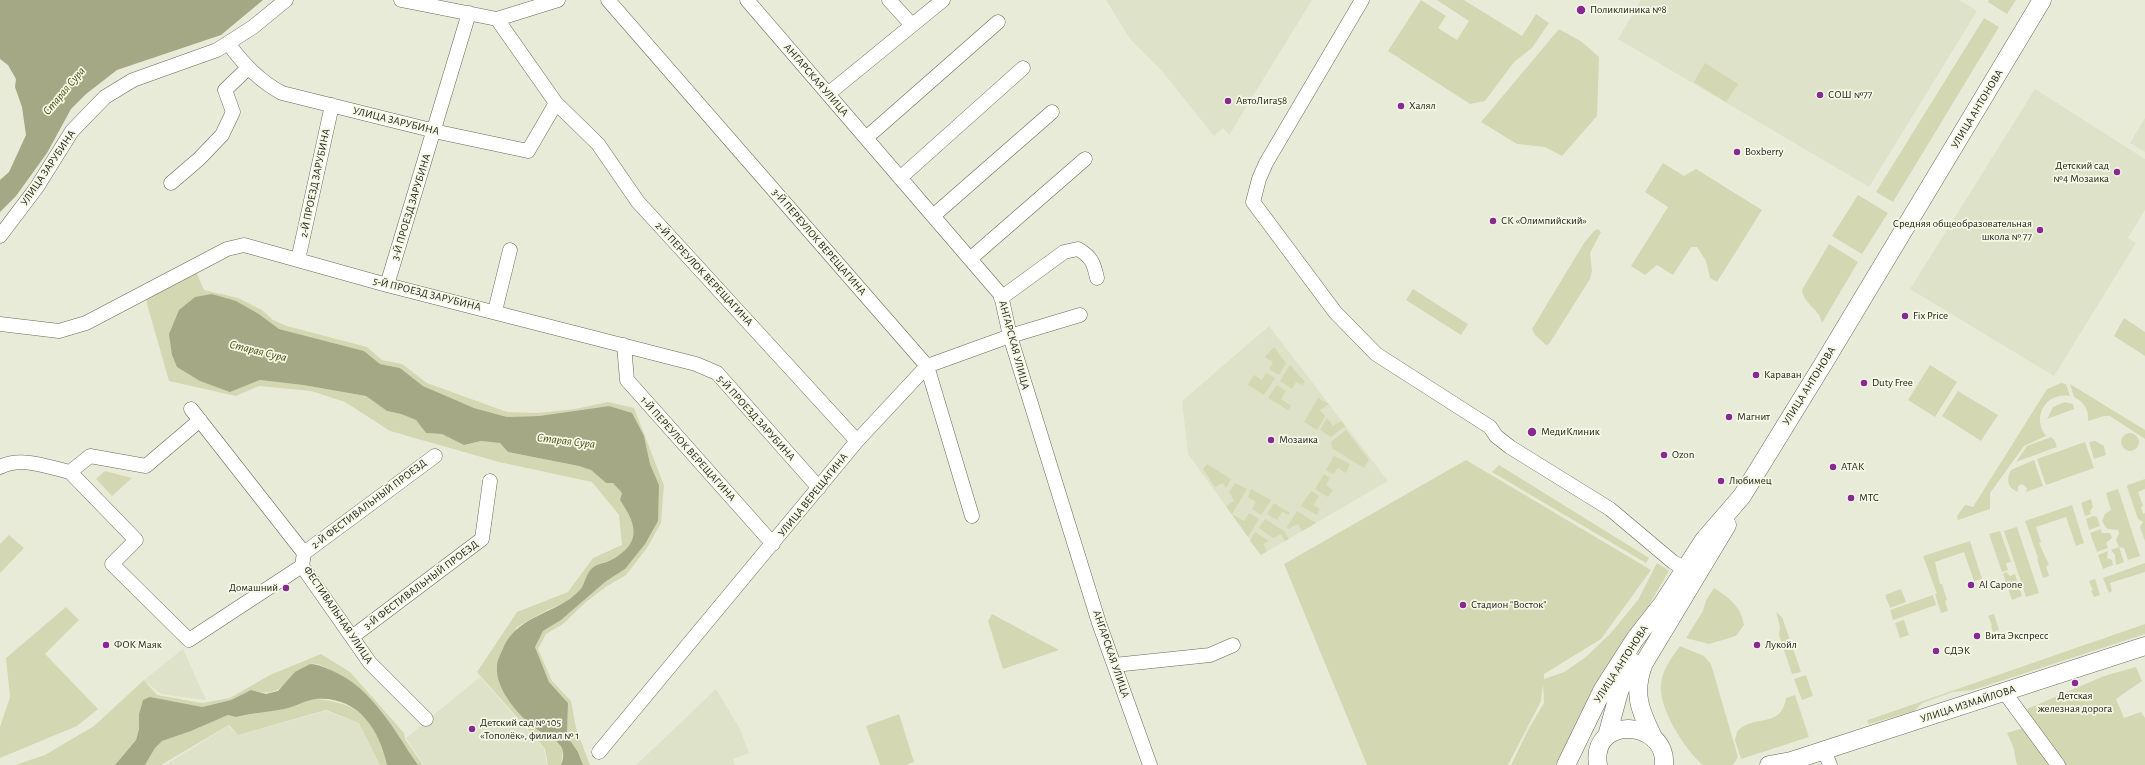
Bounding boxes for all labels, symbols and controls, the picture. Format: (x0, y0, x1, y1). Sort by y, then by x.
place label: Поликлиника №8 (1590, 3, 1667, 17)
marker: Поликлиника №8 (1575, 4, 1587, 16)
street label: АНГАРСКАЯ УЛИЦА (781, 41, 851, 119)
water label: Старая Сура (40, 64, 88, 118)
street label: УЛИЦА АНТОНОВА (1948, 67, 2006, 151)
place label: СОШ №77 (1828, 88, 1872, 102)
marker: СОШ №77 (1815, 90, 1825, 100)
place label: АвтоЛига58 (1236, 94, 1287, 108)
marker: АвтоЛига58 (1223, 96, 1233, 106)
place label: Халял (1409, 99, 1436, 113)
marker: Халял (1396, 101, 1406, 111)
street label: УЛИЦА ЗАРУБИНА (351, 104, 441, 138)
street label: 2-Й ПРОЕЗД ЗАРУБИНА (297, 127, 333, 239)
street label: УЛИЦА ЗАРУБИНА (18, 128, 78, 208)
place label: Boxberry (1745, 145, 1783, 159)
marker: Boxberry (1732, 147, 1742, 157)
street label: 3-Й ПРОЕЗД ЗАРУБИНА (389, 152, 433, 262)
place label: Детский сад №4 Мозаика (2053, 159, 2109, 185)
marker: Детский сад №4 Мозаика (2112, 167, 2122, 177)
street label: 3-Й ПЕРЕУЛОК ВЕРЕЩАГИНА (769, 186, 869, 298)
place label: СК «Олимпийский» (1501, 214, 1587, 228)
marker: СК «Олимпийский» (1488, 216, 1498, 226)
place label: Средняя общеобразовательная школа № 77 (1893, 217, 2032, 243)
street label: 2-Й ПЕРЕУЛОК ВЕРЕЩАГИНА (652, 219, 756, 329)
marker: Средняя общеобразовательная школа № 77 (2035, 225, 2045, 235)
street label: 5-Й ПРОЕЗД ЗАРУБИНА (372, 274, 482, 314)
street label: АНГАРСКАЯ УЛИЦА (996, 299, 1032, 391)
place label: Fix Price (1913, 309, 1948, 323)
marker: Fix Price (1900, 311, 1910, 321)
water label: Старая Сура (228, 337, 288, 365)
street label: УЛИЦА АНТОНОВА (1780, 344, 1838, 428)
place label: Караван (1764, 368, 1802, 382)
marker: Караван (1751, 370, 1761, 380)
street label: 5-Й ПРОЕЗД ЗАРУБИНА (714, 372, 798, 464)
place label: Duty Free (1872, 376, 1913, 390)
marker: Duty Free (1859, 378, 1869, 388)
street label: 1-Й ПЕРЕУЛОК ВЕРЕЩАГИНА (637, 394, 739, 504)
place label: Магнит (1737, 410, 1770, 424)
marker: Магнит (1724, 412, 1734, 422)
place label: МедиКлиник (1541, 425, 1600, 439)
marker: МедиКлиник (1526, 426, 1538, 438)
water label: Старая Сура (536, 430, 596, 452)
place label: Мозаика (1279, 433, 1318, 447)
marker: Мозаика (1266, 435, 1276, 445)
place label: Ozon (1672, 448, 1694, 462)
marker: Ozon (1659, 450, 1669, 460)
street label: УЛИЦА ВЕРЕЩАГИНА (775, 451, 851, 539)
street label: 2-Й ФЕСТИВАЛЬНЫЙ ПРОЕЗД (309, 456, 429, 552)
place label: АТАК (1841, 460, 1864, 474)
marker: АТАК (1828, 462, 1838, 472)
place label: Любимец (1729, 474, 1772, 488)
marker: Любимец (1716, 476, 1726, 486)
place label: МТС (1859, 491, 1879, 505)
marker: МТС (1846, 493, 1856, 503)
street label: 3-Й ФЕСТИВАЛЬНЫЙ ПРОЕЗД (361, 538, 481, 632)
street label: ФЕСТИВАЛЬНАЯ УЛИЦА (300, 564, 376, 666)
place label: Al Capone (1979, 578, 2022, 592)
marker: Al Capone (1966, 580, 1976, 590)
place label: Домашний (229, 581, 278, 595)
marker: Домашний (281, 583, 291, 593)
place label: Стадион "Восток" (1471, 598, 1546, 612)
marker: Стадион "Восток" (1458, 600, 1468, 610)
street label: АНГАРСКАЯ УЛИЦА (1090, 608, 1132, 700)
street label: УЛИЦА АНТОНОВА (1591, 623, 1651, 705)
place label: Вита Экспресс (1985, 629, 2048, 643)
marker: Вита Экспресс (1972, 631, 1982, 641)
place label: ФОК Маяк (114, 638, 162, 652)
place label: Лукойл (1765, 638, 1797, 652)
marker: ФОК Маяк (101, 640, 111, 650)
marker: Лукойл (1752, 640, 1762, 650)
place label: СДЭК (1944, 644, 1970, 658)
marker: СДЭК (1931, 646, 1941, 656)
marker: Детская железная дорога (2070, 678, 2080, 688)
street label: УЛИЦА ИЗМАЙЛОВА (1919, 682, 2017, 726)
place label: Детская железная дорога (2038, 689, 2112, 715)
place label: Детский сад № 105 «Тополёк», филиал № 1 (480, 716, 579, 742)
marker: Детский сад № 105 «Тополёк», филиал № 1 (467, 724, 477, 734)

